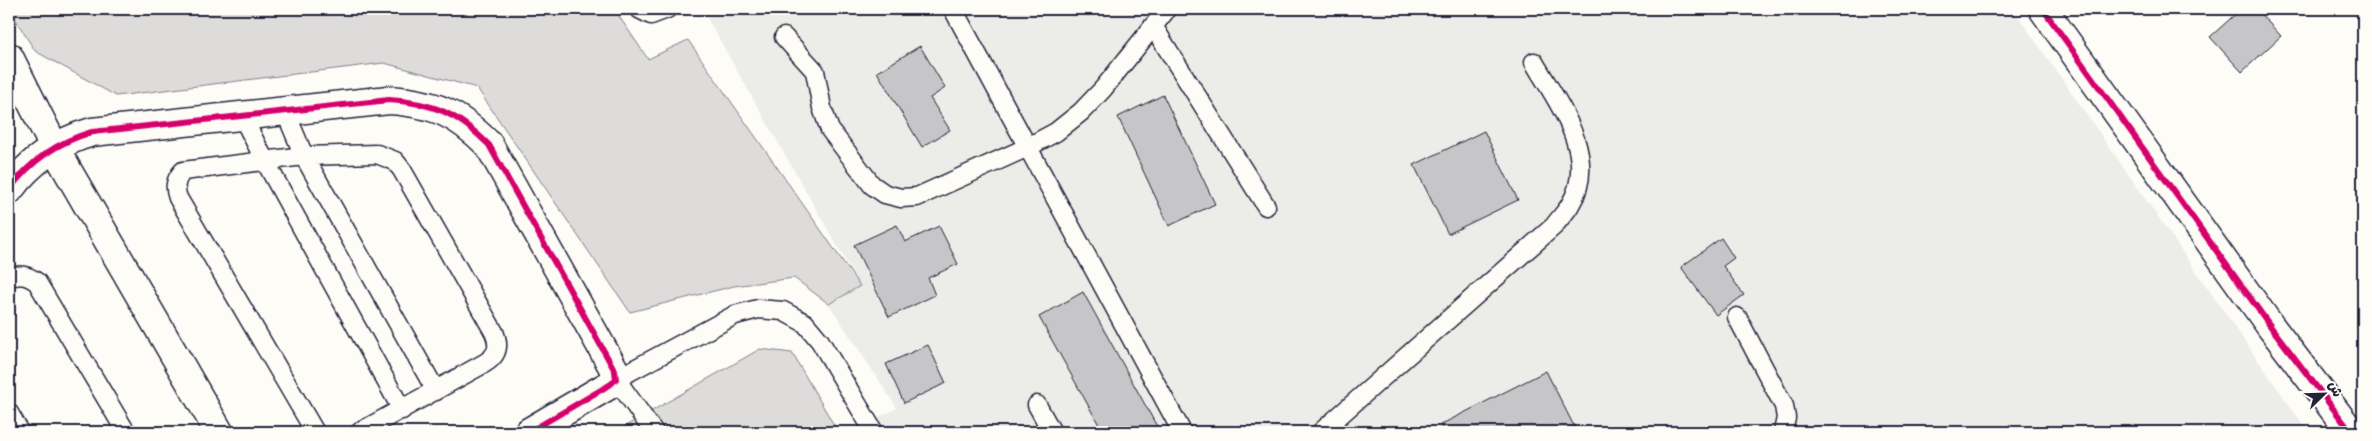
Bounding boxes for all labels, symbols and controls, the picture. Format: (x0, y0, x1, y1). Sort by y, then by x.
north arrow (2300, 368, 2350, 418)
text: ش (2325, 379, 2346, 400)

